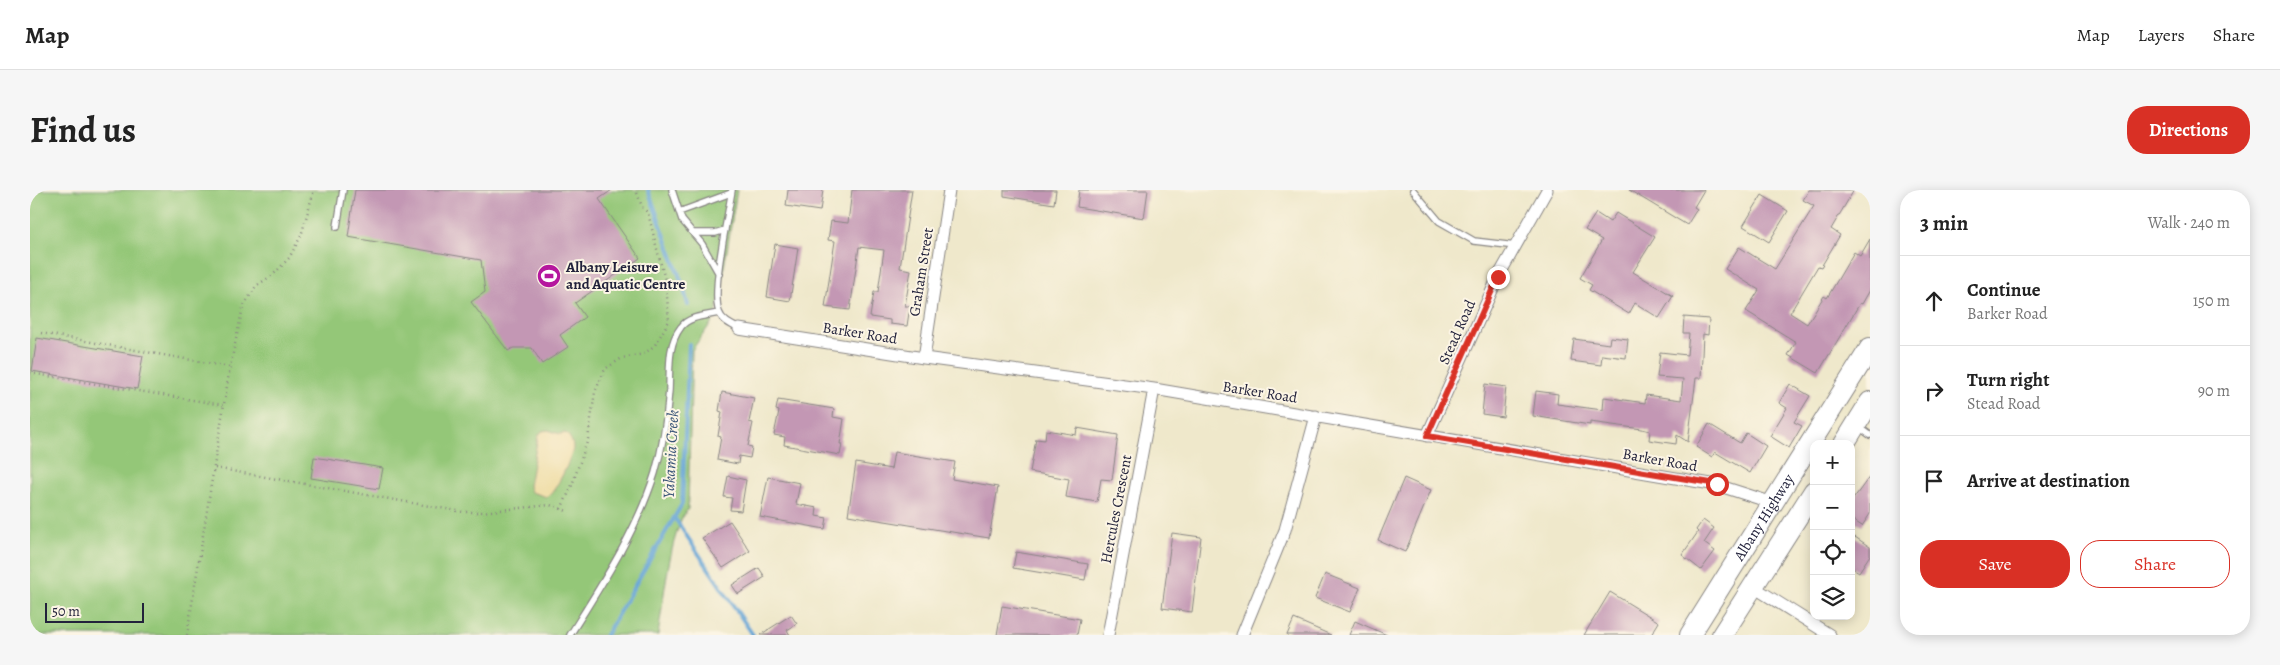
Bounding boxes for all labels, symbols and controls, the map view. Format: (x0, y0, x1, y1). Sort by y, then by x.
text: Map (25, 19, 69, 51)
text: Map (2077, 23, 2110, 47)
text: Layers (2138, 23, 2185, 47)
text: Share (2213, 23, 2255, 47)
text: Find us (30, 106, 136, 154)
button: Directions (2127, 106, 2250, 154)
text: 3 min (1920, 209, 1968, 237)
text: Walk · 240 m (2148, 212, 2230, 234)
street label: Graham Street (904, 226, 938, 318)
place label: Albany Leisure and Aquatic Centre (565, 257, 685, 294)
sports icon: Albany Leisure and Aquatic Centre (536, 263, 562, 289)
route end (1487, 266, 1510, 289)
text: Continue (1967, 277, 2041, 303)
icon: ahead (1920, 287, 1948, 315)
text: 150 m (2193, 290, 2230, 312)
street label: Stead Road (1434, 296, 1481, 368)
text: Barker Road (1967, 303, 2048, 325)
street label: Barker Road (821, 317, 900, 349)
text: Turn right (1967, 367, 2049, 393)
street label: Barker Road (1221, 376, 1300, 408)
icon: right (1920, 377, 1948, 405)
text: 90 m (2198, 380, 2230, 402)
text: Stead Road (1967, 393, 2040, 415)
water label: Yakamia Creek (658, 409, 684, 499)
map controls (1810, 440, 1855, 620)
button: + (1810, 440, 1855, 485)
street label: Barker Road (1621, 444, 1700, 477)
street label: Hercules Crescent (1096, 453, 1136, 565)
icon: arrive (1920, 467, 1948, 495)
text: Arrive at destination (1967, 468, 2130, 494)
street label: Albany Highway (1729, 470, 1799, 565)
route start (1706, 473, 1729, 496)
button: − (1810, 485, 1855, 530)
button: locate (1810, 530, 1855, 575)
button: Save (1920, 540, 2070, 588)
button: Share (2080, 540, 2230, 588)
button: layers (1810, 575, 1855, 620)
scale bar (45, 600, 144, 623)
text: 50 m (52, 602, 80, 621)

